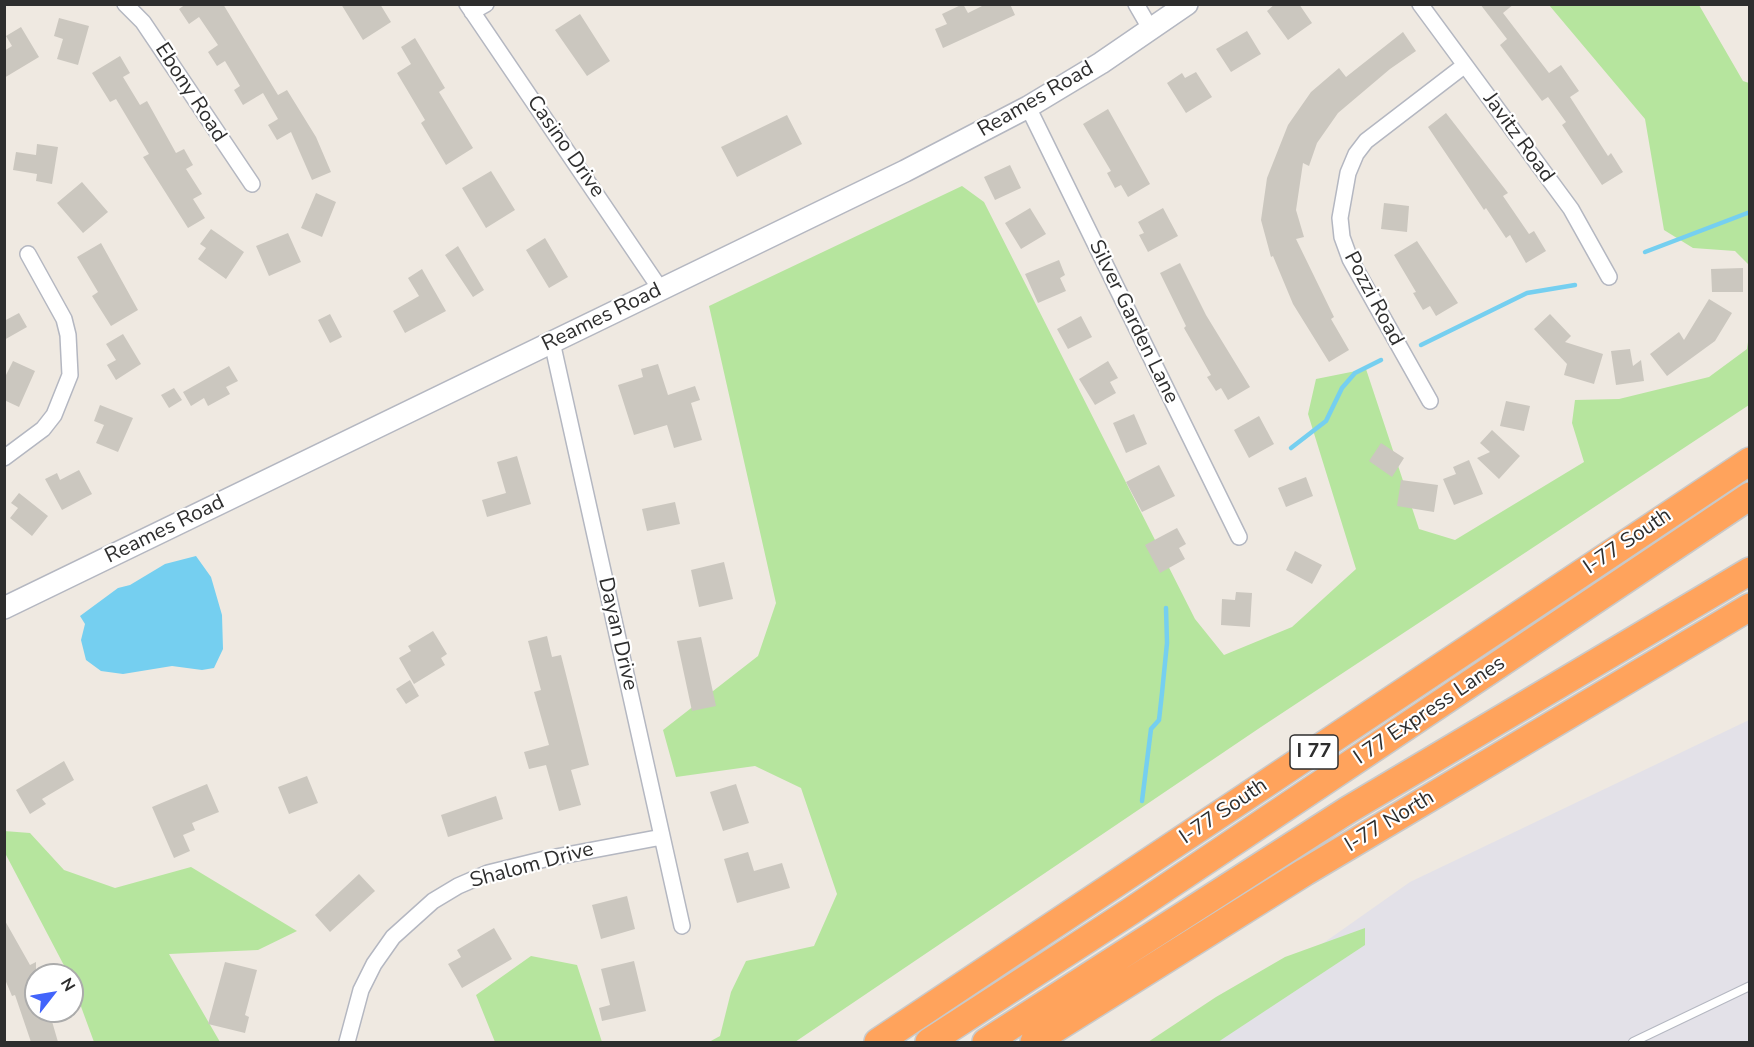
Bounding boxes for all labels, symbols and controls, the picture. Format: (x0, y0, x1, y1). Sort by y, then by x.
street label: Ebony Road (149, 39, 231, 147)
street label: Reames Road (974, 57, 1098, 143)
street label: Javitz Road (1477, 88, 1559, 188)
street label: Casino Drive (521, 91, 609, 203)
street label: Silver Garden Lane (1083, 236, 1183, 408)
street label: Pozzi Road (1338, 248, 1408, 350)
street label: Reames Road (538, 278, 666, 358)
street label: Reames Road (101, 490, 229, 570)
street label: I-77 South (1579, 503, 1677, 581)
street label: Dayan Drive (592, 575, 642, 693)
street label: I 77 Express Lanes (1350, 651, 1510, 771)
road number: I 77 (1290, 735, 1338, 769)
street label: I-77 South (1175, 773, 1273, 851)
street label: I-77 North (1341, 786, 1439, 858)
street label: Shalom Drive (467, 837, 597, 895)
north arrow (24, 963, 84, 1023)
text: N (55, 974, 80, 996)

